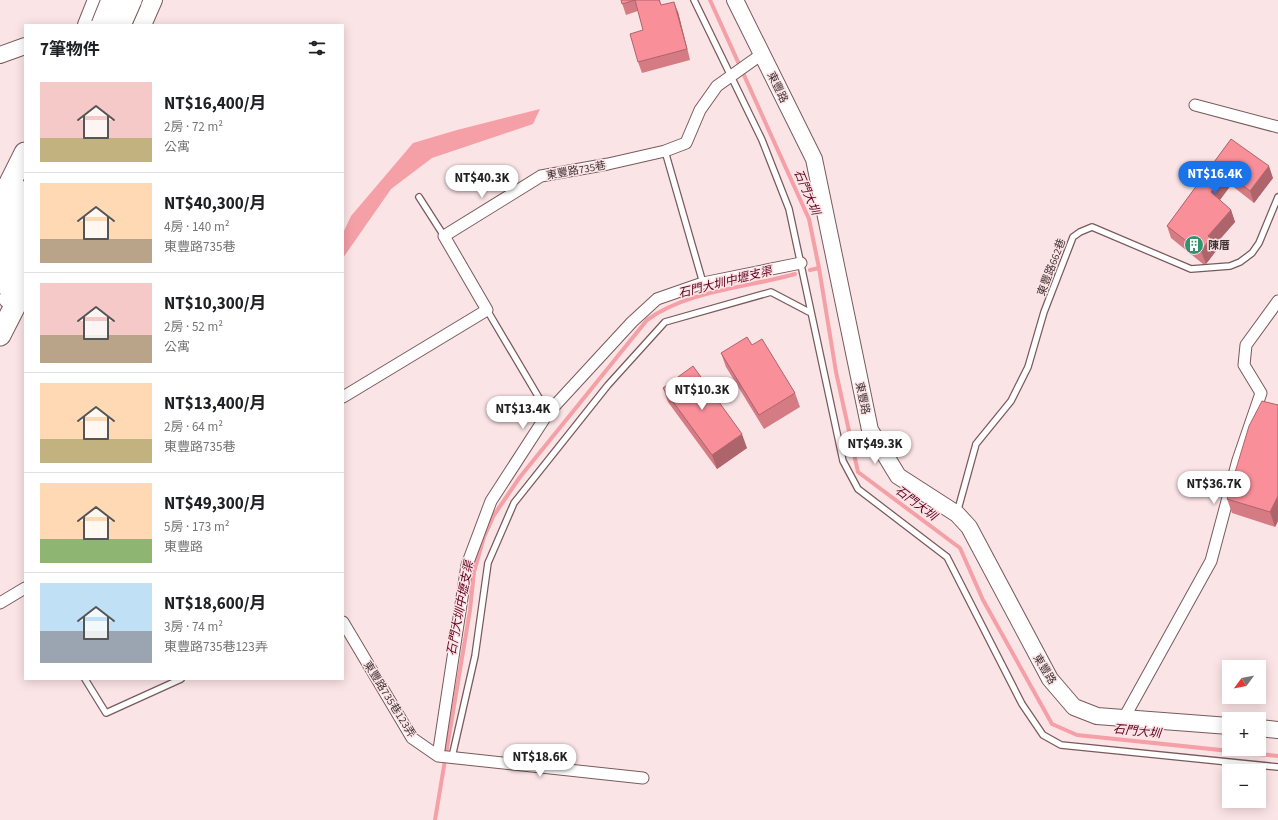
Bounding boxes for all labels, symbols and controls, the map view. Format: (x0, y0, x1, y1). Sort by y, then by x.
icon: filters (306, 37, 328, 59)
text: 7筆物件 (40, 38, 100, 62)
street label: 東豐路 (764, 69, 792, 105)
text: NT$16,400/月 (164, 92, 266, 116)
icon: home (72, 98, 120, 146)
text: 2房 · 72 m² (164, 118, 223, 136)
text: 公寓 (164, 138, 190, 156)
street label: 東豐路735巷 (545, 158, 607, 183)
pin: NT$16.4K (1174, 161, 1256, 195)
pin: NT$40.3K (441, 165, 523, 199)
text: NT$16.4K (1187, 165, 1243, 183)
water label: 石門大圳 (789, 167, 825, 219)
text: NT$40.3K (454, 169, 510, 187)
text: NT$40,300/月 (164, 192, 266, 216)
icon: home (72, 199, 120, 247)
text: 4房 · 140 m² (164, 218, 229, 236)
building icon: 陳厝 (1183, 234, 1205, 256)
street label: 東豐路662巷 (1034, 236, 1069, 298)
text: 東豐路735巷 (164, 238, 235, 256)
place label: 陳厝 (1208, 238, 1230, 253)
water label: 石門大圳中壢支渠 (676, 262, 776, 302)
text: NT$10,300/月 (164, 292, 266, 316)
icon: home (72, 299, 120, 347)
text: 2房 · 52 m² (164, 318, 223, 336)
text: 公寓 (164, 338, 190, 356)
pin: NT$10.3K (661, 377, 743, 411)
street label: 東豐路 (852, 380, 873, 416)
text: NT$10.3K (674, 381, 730, 399)
text: NT$13,400/月 (164, 392, 266, 416)
pin: NT$13.4K (482, 396, 564, 430)
icon: home (72, 399, 120, 447)
text: NT$13.4K (495, 400, 551, 418)
text: 2房 · 64 m² (164, 418, 223, 436)
pin: NT$49.3K (834, 431, 916, 465)
text: NT$49.3K (847, 435, 903, 453)
text: 東豐路735巷 (164, 438, 235, 456)
pin: NT$36.7K (1173, 471, 1255, 505)
text: NT$36.7K (1186, 475, 1242, 493)
water label: 石門大圳 (891, 482, 942, 526)
text: NT$49,300/月 (164, 492, 266, 516)
icon: home (72, 499, 120, 547)
text: 5房 · 173 m² (164, 518, 229, 536)
text: 東豐路 (164, 538, 203, 556)
water label: 石門大圳中壢支渠 (443, 557, 478, 657)
text: NT$18,600/月 (164, 592, 266, 616)
icon: home (72, 599, 120, 647)
text: 3房 · 74 m² (164, 618, 223, 636)
text: 東豐路735巷123弄 (164, 638, 268, 656)
street label: 東豐路 (1030, 651, 1059, 687)
street label: 東豐路735巷123弄 (360, 658, 419, 740)
north arrow (1222, 660, 1266, 704)
map controls (1222, 660, 1266, 808)
button: + (1222, 712, 1266, 756)
water label: 石門大圳 (1112, 721, 1164, 743)
pin: NT$18.6K (499, 744, 581, 778)
text: NT$18.6K (512, 748, 568, 766)
button: − (1222, 764, 1266, 808)

